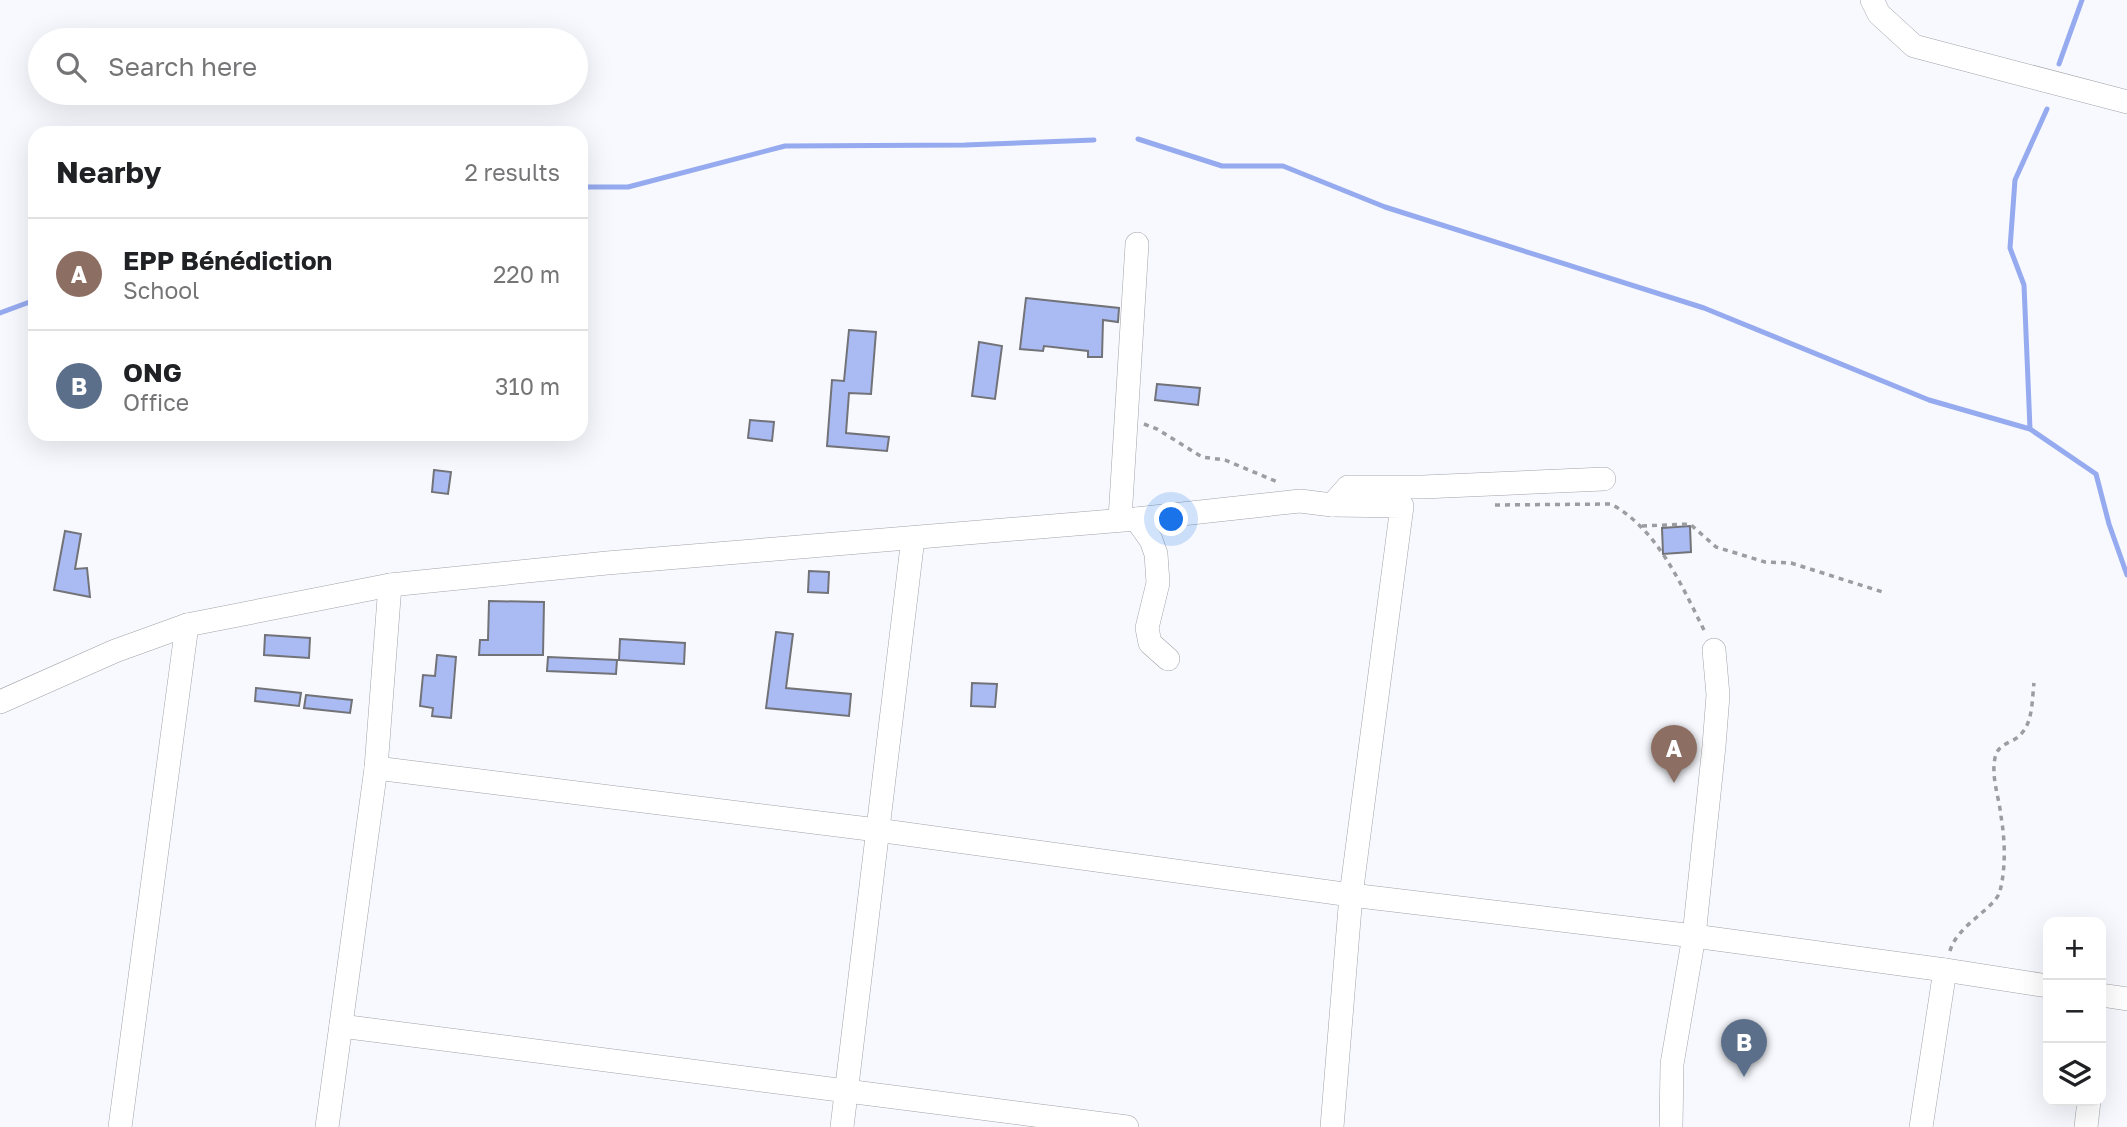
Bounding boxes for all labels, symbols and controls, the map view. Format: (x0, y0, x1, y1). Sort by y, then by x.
search box (28, 28, 588, 105)
icon: search (52, 48, 90, 86)
text: Search here (108, 51, 257, 82)
text: Nearby (56, 154, 161, 190)
text: 2 results (464, 158, 560, 186)
text: EPP Bénédiction (123, 245, 332, 276)
text: A (71, 260, 87, 288)
text: 220 m (493, 260, 560, 288)
text: School (123, 276, 199, 304)
text: ONG (123, 357, 182, 388)
text: B (71, 372, 87, 400)
text: 310 m (495, 372, 560, 400)
text: Office (123, 388, 189, 416)
your location (1154, 502, 1188, 536)
pin: A (1651, 725, 1697, 783)
map controls (2043, 917, 2106, 1106)
button: + (2043, 917, 2106, 980)
button: − (2043, 980, 2106, 1043)
pin: B (1721, 1019, 1767, 1077)
button: layers (2043, 1043, 2106, 1106)

